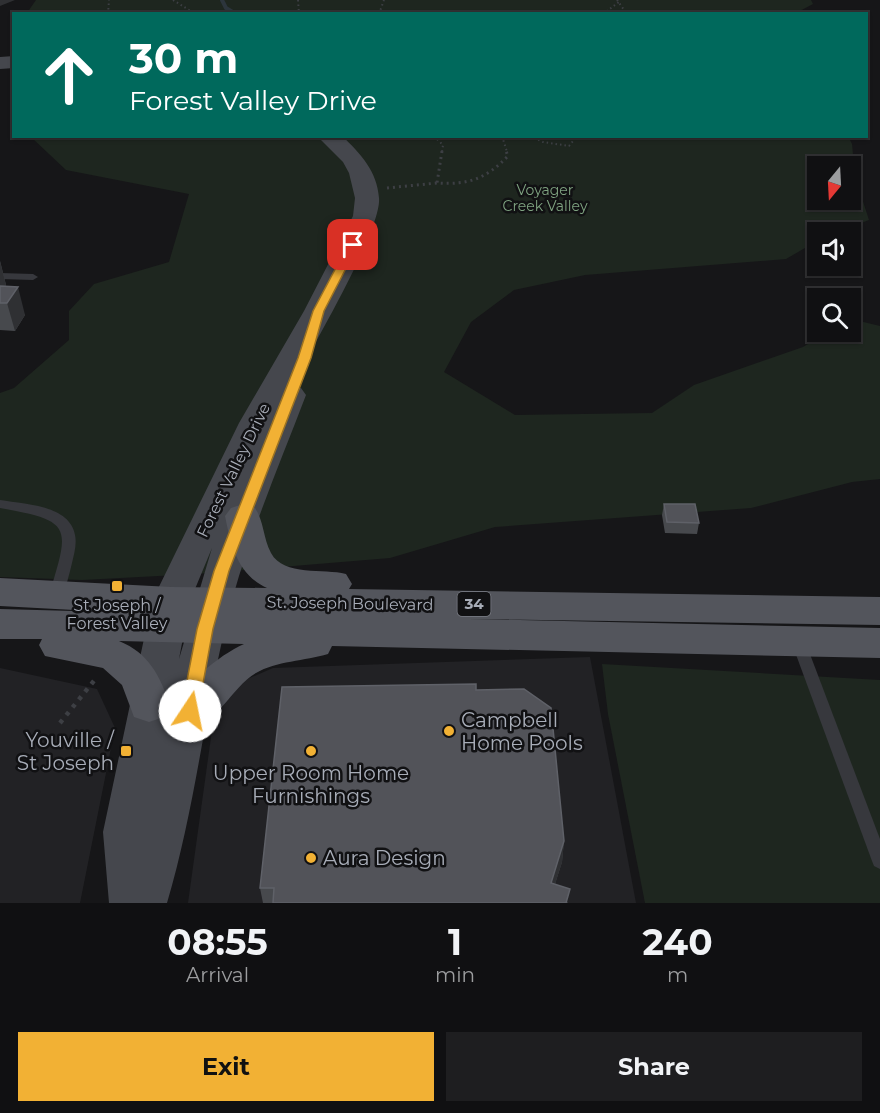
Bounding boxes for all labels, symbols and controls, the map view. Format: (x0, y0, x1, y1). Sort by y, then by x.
text: 30 m (129, 32, 238, 84)
icon: ahead (30, 36, 108, 114)
text: Forest Valley Drive (129, 84, 377, 117)
north arrow (807, 156, 861, 210)
map controls (807, 156, 861, 342)
park label: Voyager Creek Valley (502, 181, 588, 215)
pin (327, 219, 378, 270)
button: sound (807, 222, 861, 276)
icon: arrive (336, 228, 369, 261)
button: search (807, 288, 861, 342)
street label: Forest Valley Drive (193, 400, 274, 540)
marker: St Joseph / Forest Valley (110, 579, 124, 593)
road number: 34 (458, 592, 490, 616)
street label: St. Joseph Boulevard (266, 593, 434, 614)
place label: St Joseph / Forest Valley (67, 596, 168, 633)
position arrow (158, 679, 222, 743)
place label: Campbell Home Pools (461, 708, 583, 755)
marker: Campbell Home Pools (442, 724, 456, 738)
place label: Youville / St Joseph (17, 728, 115, 775)
marker: Youville / St Joseph (119, 744, 133, 758)
marker: Upper Room Home Furnishings (304, 744, 318, 758)
place label: Upper Room Home Furnishings (213, 761, 409, 808)
place label: Aura Design (323, 846, 446, 870)
marker: Aura Design (304, 851, 318, 865)
text: 08:55 (167, 920, 268, 964)
text: 1 (448, 920, 462, 964)
text: 240 (643, 920, 713, 964)
text: Arrival (186, 963, 249, 987)
text: min (435, 963, 475, 987)
text: m (667, 963, 688, 987)
button: Exit (18, 1032, 434, 1101)
button: Share (446, 1032, 862, 1101)

